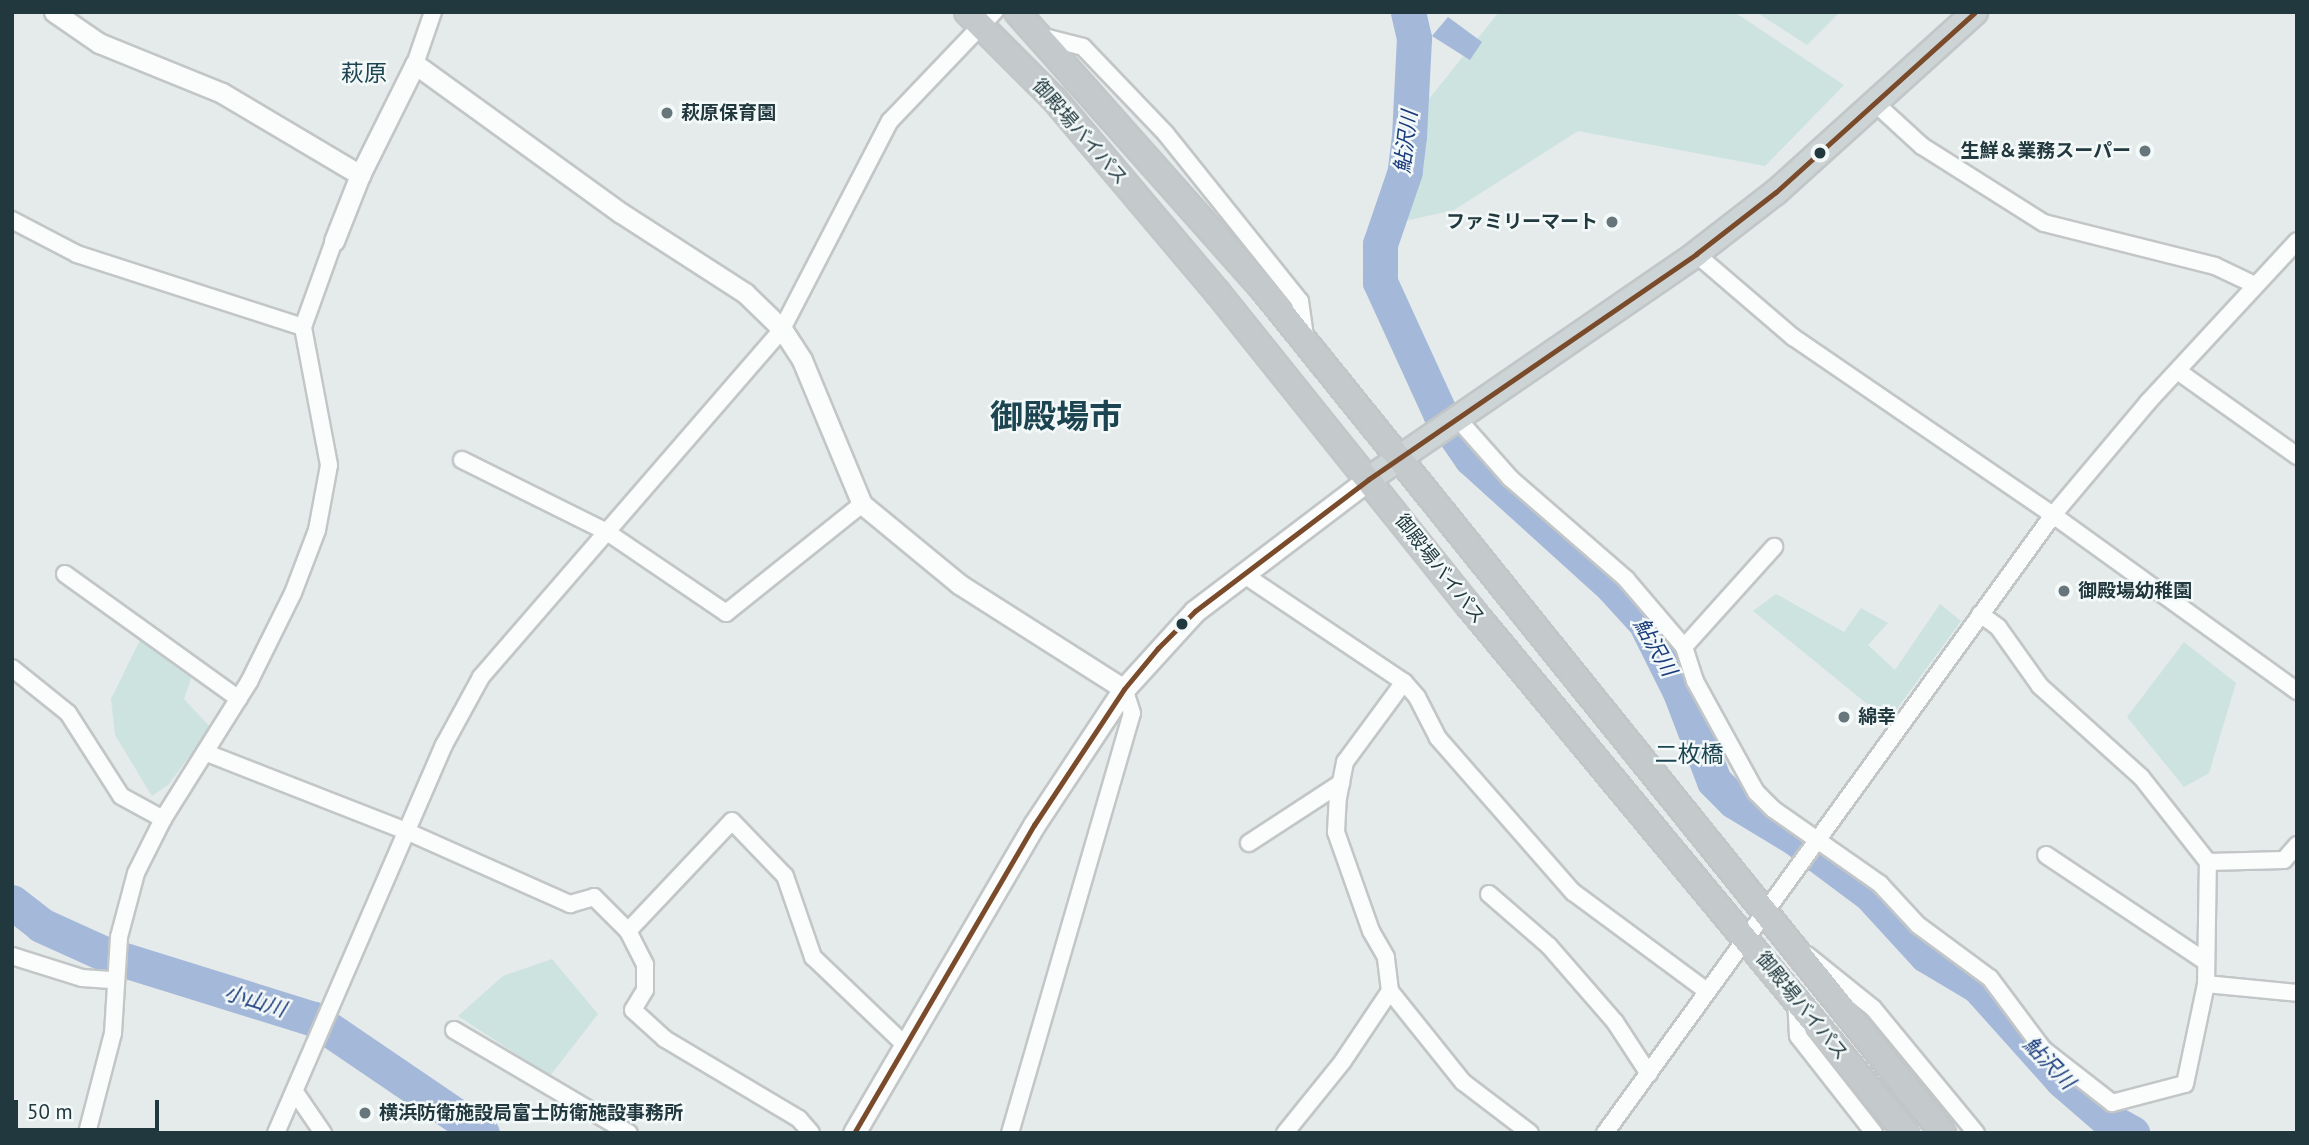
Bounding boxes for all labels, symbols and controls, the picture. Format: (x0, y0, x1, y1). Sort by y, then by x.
district label: 萩原 (341, 59, 387, 87)
street label: 御殿場バイパス (1028, 74, 1132, 190)
place label: 萩原保育園 (681, 102, 776, 124)
marker: 萩原保育園 (659, 105, 675, 121)
water label: 鮎沢川 (1390, 109, 1422, 175)
place label: 生鮮＆業務スーパー (1960, 140, 2131, 162)
marker: 生鮮＆業務スーパー (2137, 143, 2153, 159)
unlabelled marker (1813, 146, 1827, 160)
place label: ファミリーマート (1446, 211, 1598, 233)
marker: ファミリーマート (1604, 214, 1620, 230)
district label: 御殿場市 (990, 396, 1122, 436)
street label: 御殿場バイパス (1390, 510, 1490, 628)
place label: 御殿場幼稚園 (2078, 580, 2192, 602)
marker: 御殿場幼稚園 (2056, 583, 2072, 599)
water label: 鮎沢川 (1628, 613, 1682, 681)
unlabelled marker (1175, 617, 1189, 631)
place label: 綿幸 (1858, 706, 1896, 728)
marker: 綿幸 (1836, 709, 1852, 725)
district label: 二枚橋 (1655, 740, 1723, 768)
street label: 御殿場バイパス (1751, 947, 1853, 1065)
water label: 小山川 (221, 980, 289, 1022)
water label: 鮎沢川 (2018, 1032, 2080, 1094)
scale bar (18, 1086, 163, 1130)
text: 50 m (27, 1098, 73, 1125)
place label: 横浜防衛施設局富士防衛施設事務所 (379, 1102, 683, 1124)
marker: 横浜防衛施設局富士防衛施設事務所 (357, 1105, 373, 1121)

